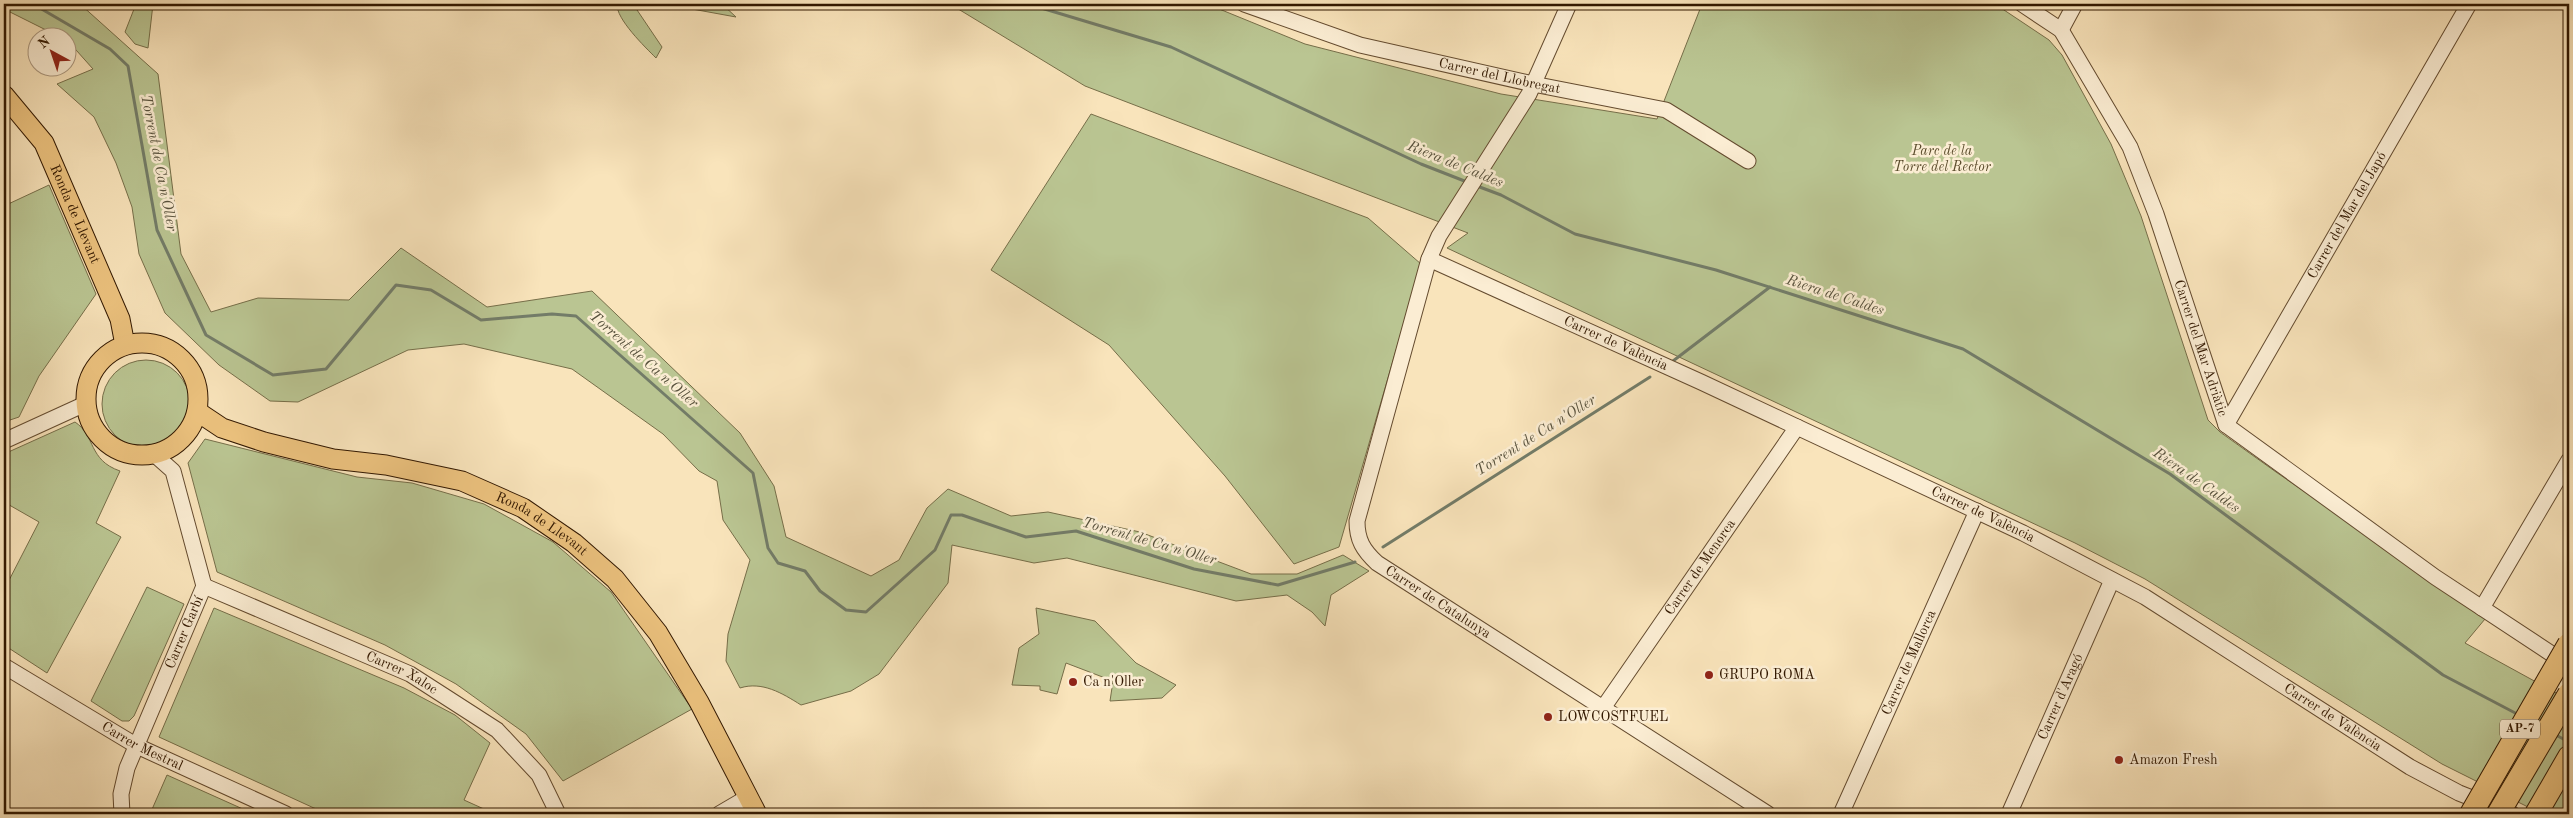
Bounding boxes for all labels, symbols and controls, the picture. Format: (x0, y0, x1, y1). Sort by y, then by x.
north arrow (28, 28, 78, 78)
text: N (36, 34, 53, 52)
street label: Carrer del Llobregat (1437, 56, 1562, 96)
water label: Torrent de Ca n'Oller (137, 94, 179, 233)
water label: Riera de Caldes (1404, 139, 1505, 191)
park label: Parc de la Torre del Rector (1893, 144, 1992, 174)
street label: Carrer del Mar del Japó (2305, 150, 2389, 281)
street label: Ronda de Llevant (47, 163, 102, 266)
water label: Riera de Caldes (1783, 273, 1886, 319)
street label: Carrer del Mar Adriàtic (2171, 278, 2230, 418)
water label: Torrent de Ca n'Oller (586, 309, 701, 411)
street label: Carrer de València (1561, 314, 1670, 373)
water label: Torrent de Ca n'Oller (1473, 393, 1599, 479)
water label: Riera de Caldes (2149, 445, 2242, 516)
street label: Carrer de València (1929, 484, 2037, 545)
street label: Ronda de Llevant (494, 490, 590, 559)
water label: Torrent de Ca n'Oller (1080, 516, 1218, 568)
street label: Carrer de Menorca (1662, 517, 1738, 618)
street label: Carrer de Catalunya (1383, 563, 1493, 641)
street label: Carrer Garbí (163, 594, 206, 671)
street label: Carrer de Mallorca (1879, 608, 1939, 717)
street label: Carrer Xaloc (364, 649, 440, 697)
street label: Carrer d'Aragó (2036, 652, 2086, 742)
place label: GRUPO ROMA (1719, 668, 1815, 682)
marker: GRUPO ROMA (1703, 669, 1715, 681)
place label: Ca n'Oller (1083, 675, 1144, 689)
marker: Ca n'Oller (1067, 676, 1079, 688)
street label: Carrer de València (2281, 681, 2384, 754)
place label: LOWCOSTFUEL (1558, 710, 1668, 724)
marker: LOWCOSTFUEL (1542, 711, 1554, 723)
street label: Carrer Mestral (99, 719, 185, 773)
road number: AP-7 (2500, 720, 2540, 739)
place label: Amazon Fresh (2129, 753, 2218, 767)
marker: Amazon Fresh (2113, 754, 2125, 766)

